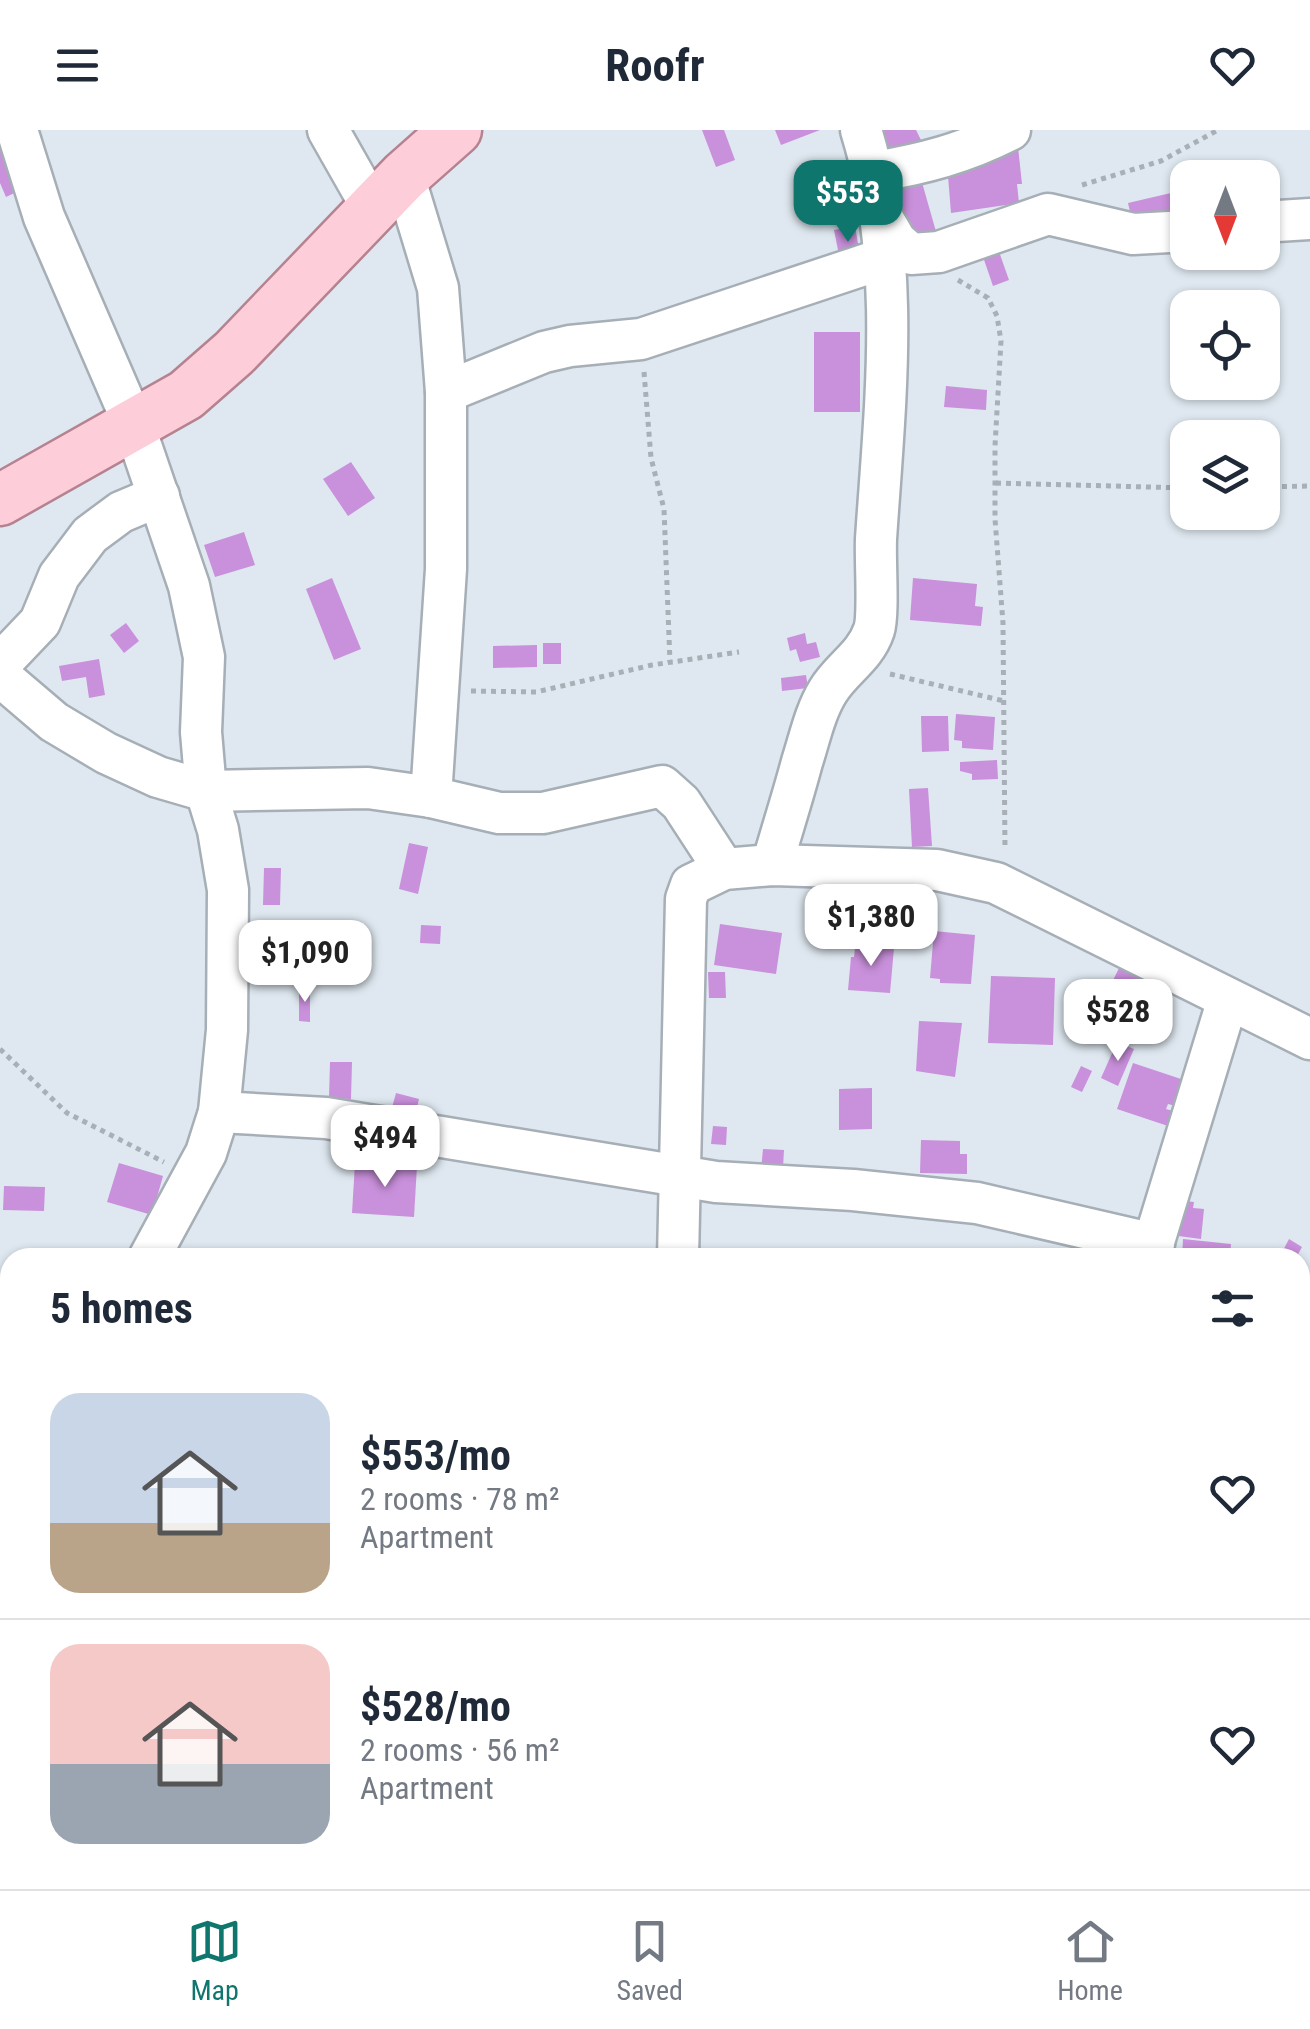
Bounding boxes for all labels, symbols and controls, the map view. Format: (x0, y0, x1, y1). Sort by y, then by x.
icon: menu (50, 38, 105, 93)
icon: heart (1205, 38, 1260, 93)
text: Roofr (605, 39, 705, 92)
pin: $553 (789, 160, 907, 245)
north arrow (1170, 160, 1280, 270)
map controls (1170, 160, 1280, 530)
text: $553 (816, 173, 880, 211)
button: locate (1170, 290, 1280, 400)
button: layers (1170, 420, 1280, 530)
pin: $1,380 (790, 884, 952, 969)
text: $1,380 (827, 897, 915, 935)
pin: $1,090 (224, 920, 386, 1005)
text: $1,090 (261, 933, 349, 971)
pin: $528 (1059, 979, 1177, 1064)
text: $528 (1086, 992, 1150, 1030)
pin: $494 (326, 1105, 444, 1190)
text: $494 (353, 1118, 417, 1156)
icon: filters (1205, 1281, 1260, 1336)
text: 5 homes (50, 1284, 193, 1333)
text: $553/mo (360, 1431, 511, 1480)
icon: home (130, 1433, 250, 1553)
icon: heart (1205, 1466, 1260, 1521)
text: 2 rooms · 78 m² (360, 1480, 559, 1518)
text: Apartment (360, 1518, 494, 1556)
text: $528/mo (360, 1682, 511, 1731)
icon: home (130, 1684, 250, 1804)
icon: heart (1205, 1717, 1260, 1772)
text: 2 rooms · 56 m² (360, 1731, 559, 1769)
text: Apartment (360, 1769, 494, 1807)
tab: Map (187, 1914, 242, 2007)
tab: Saved (616, 1914, 683, 2007)
tab: Home (1057, 1914, 1123, 2007)

